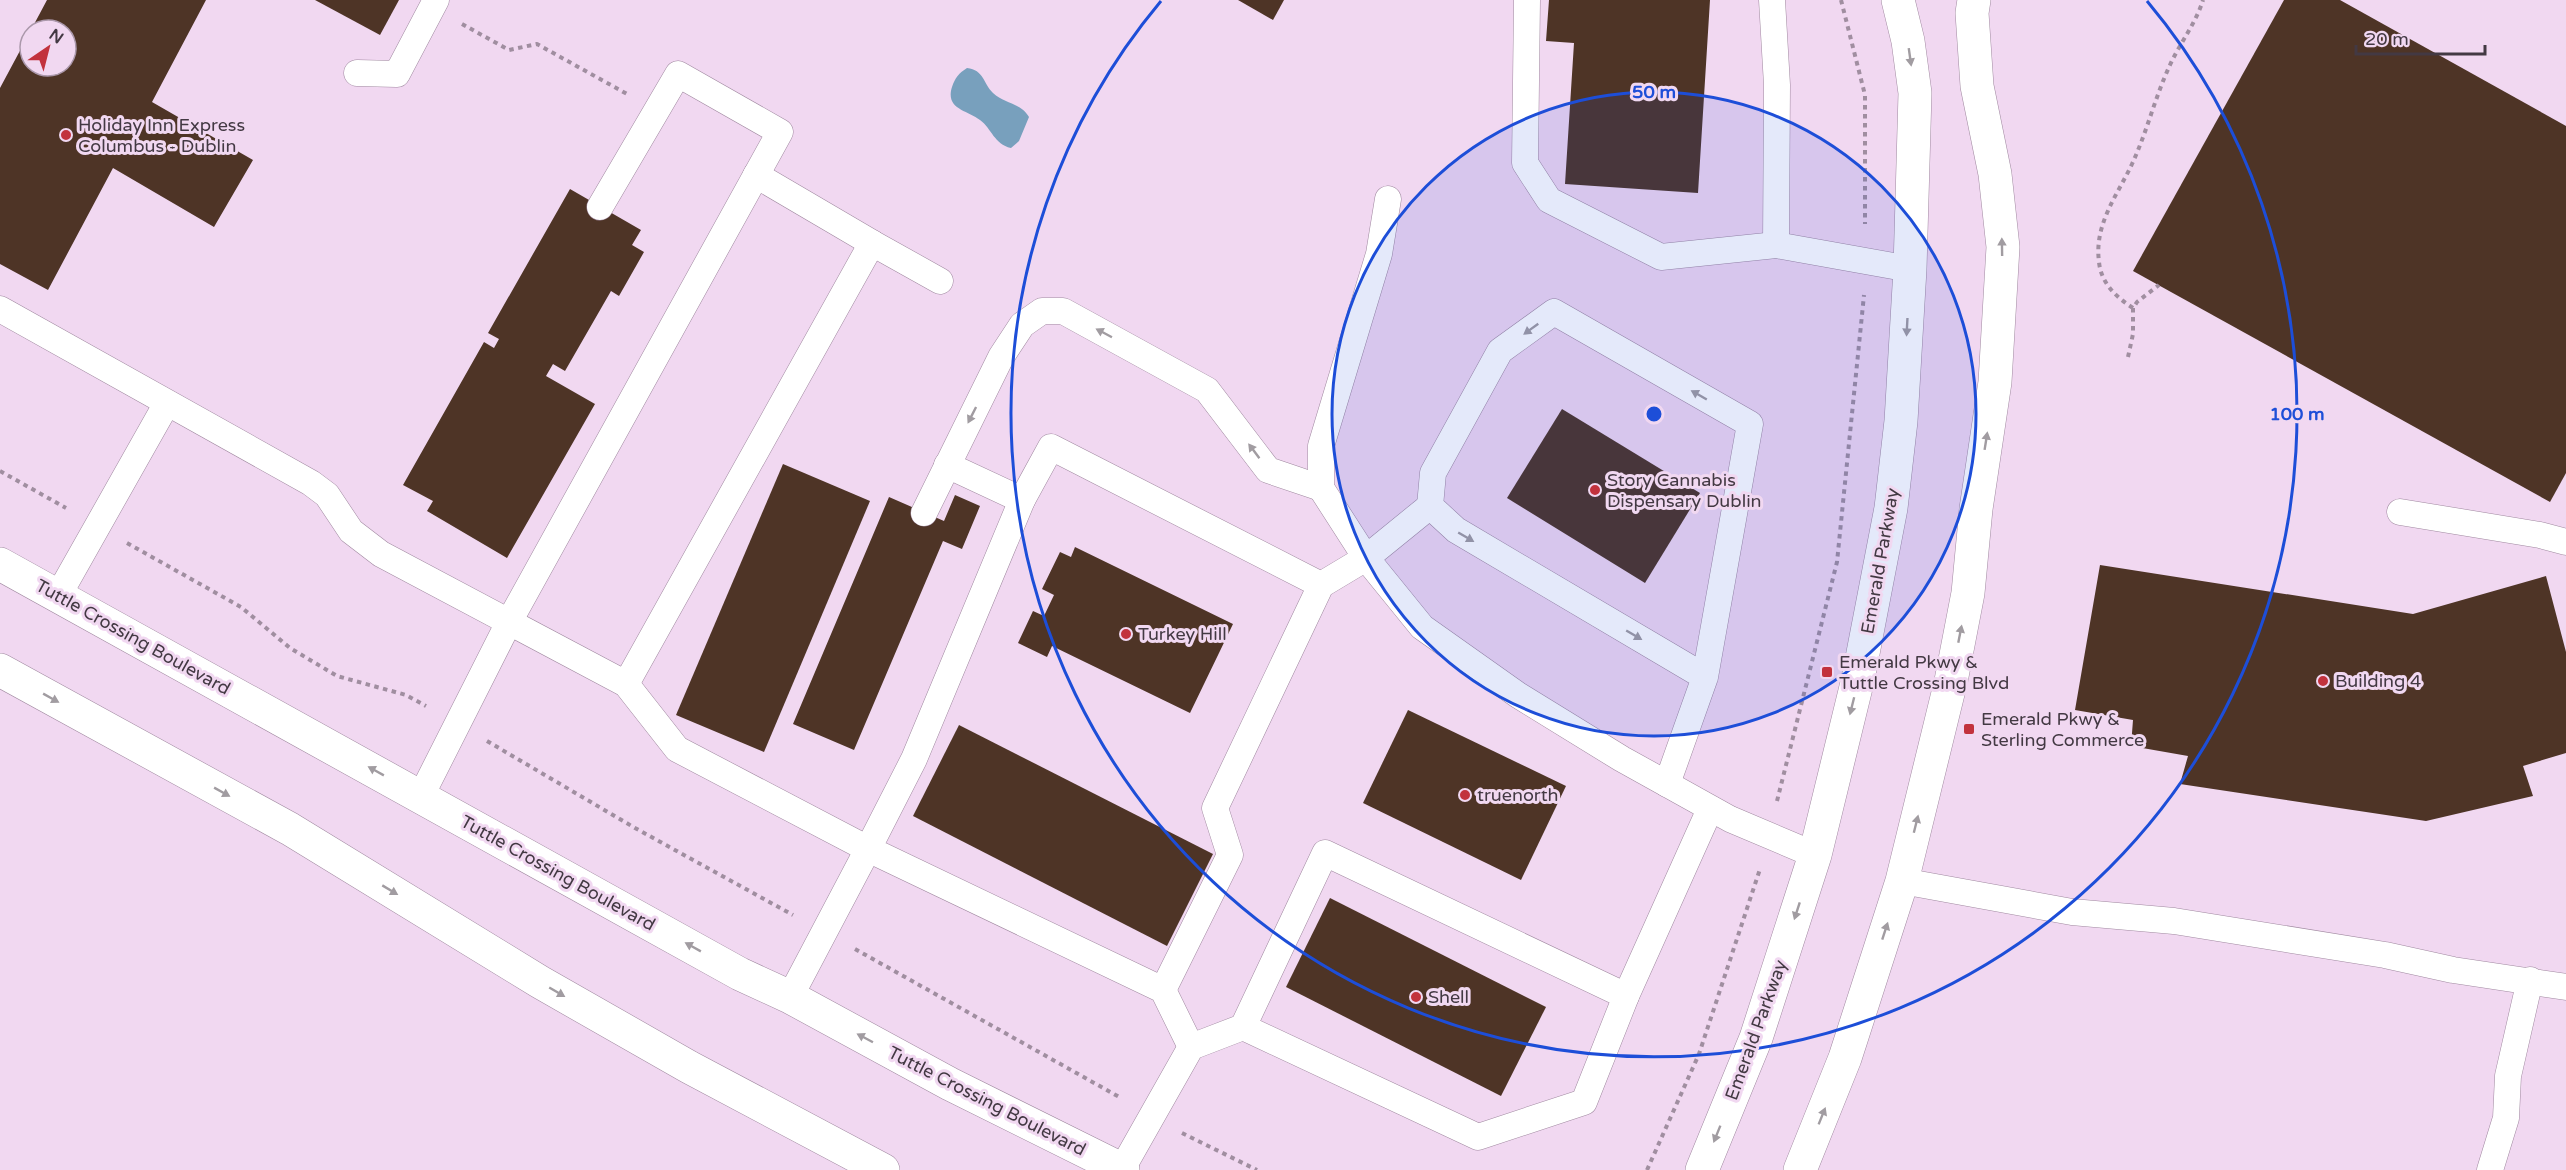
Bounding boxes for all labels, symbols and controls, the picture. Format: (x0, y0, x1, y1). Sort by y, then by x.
north arrow (18, 18, 78, 78)
scale bar (2356, 18, 2485, 56)
text: N (45, 25, 67, 48)
text: 20 m (2365, 28, 2409, 50)
one-way arrow (1906, 48, 1915, 67)
text: 50 m (1632, 81, 1676, 103)
place label: Holiday Inn Express Columbus - Dublin (78, 114, 245, 157)
marker: Holiday Inn Express Columbus - Dublin (59, 128, 73, 142)
one-way arrow (1997, 238, 2007, 257)
one-way arrow (1902, 318, 1912, 337)
one-way arrow (1524, 323, 1540, 335)
one-way arrow (1095, 328, 1112, 338)
one-way arrow (1690, 390, 1707, 400)
text: 100 m (2269, 403, 2325, 425)
centre of rings (1644, 404, 1664, 424)
one-way arrow (967, 407, 977, 424)
one-way arrow (1982, 432, 1991, 451)
one-way arrow (1248, 443, 1260, 459)
place label: Story Cannabis Dispensary Dublin (1607, 469, 1762, 512)
marker: Story Cannabis Dispensary Dublin (1588, 483, 1602, 497)
street label: Emerald Parkway (1856, 486, 1904, 636)
one-way arrow (1458, 531, 1474, 542)
street label: Tuttle Crossing Boulevard (32, 574, 234, 700)
place label: Turkey Hill (1138, 623, 1227, 645)
one-way arrow (1956, 625, 1965, 644)
marker: Turkey Hill (1119, 627, 1133, 641)
one-way arrow (1626, 630, 1643, 640)
place label: Emerald Pkwy & Tuttle Crossing Blvd (1839, 651, 2009, 694)
marker: Emerald Pkwy & Tuttle Crossing Blvd (1820, 665, 1834, 679)
place label: Building 4 (2335, 670, 2421, 692)
marker: Building 4 (2316, 674, 2330, 688)
one-way arrow (43, 693, 60, 703)
one-way arrow (1846, 697, 1856, 715)
place label: Emerald Pkwy & Sterling Commerce (1981, 708, 2144, 751)
marker: Emerald Pkwy & Sterling Commerce (1962, 722, 1976, 736)
one-way arrow (367, 766, 384, 776)
place label: truenorth (1477, 784, 1559, 806)
one-way arrow (214, 787, 231, 797)
marker: truenorth (1458, 788, 1472, 802)
street label: Tuttle Crossing Boulevard (457, 810, 659, 936)
one-way arrow (1911, 815, 1921, 833)
one-way arrow (382, 885, 398, 896)
one-way arrow (1792, 902, 1801, 920)
one-way arrow (1881, 922, 1891, 940)
one-way arrow (685, 942, 701, 953)
street label: Emerald Parkway (1720, 956, 1792, 1103)
one-way arrow (549, 986, 565, 997)
place label: Shell (1428, 986, 1469, 1008)
marker: Shell (1409, 990, 1423, 1004)
one-way arrow (857, 1033, 874, 1043)
street label: Tuttle Crossing Boulevard (884, 1041, 1090, 1161)
one-way arrow (1817, 1106, 1827, 1124)
one-way arrow (1712, 1125, 1722, 1143)

